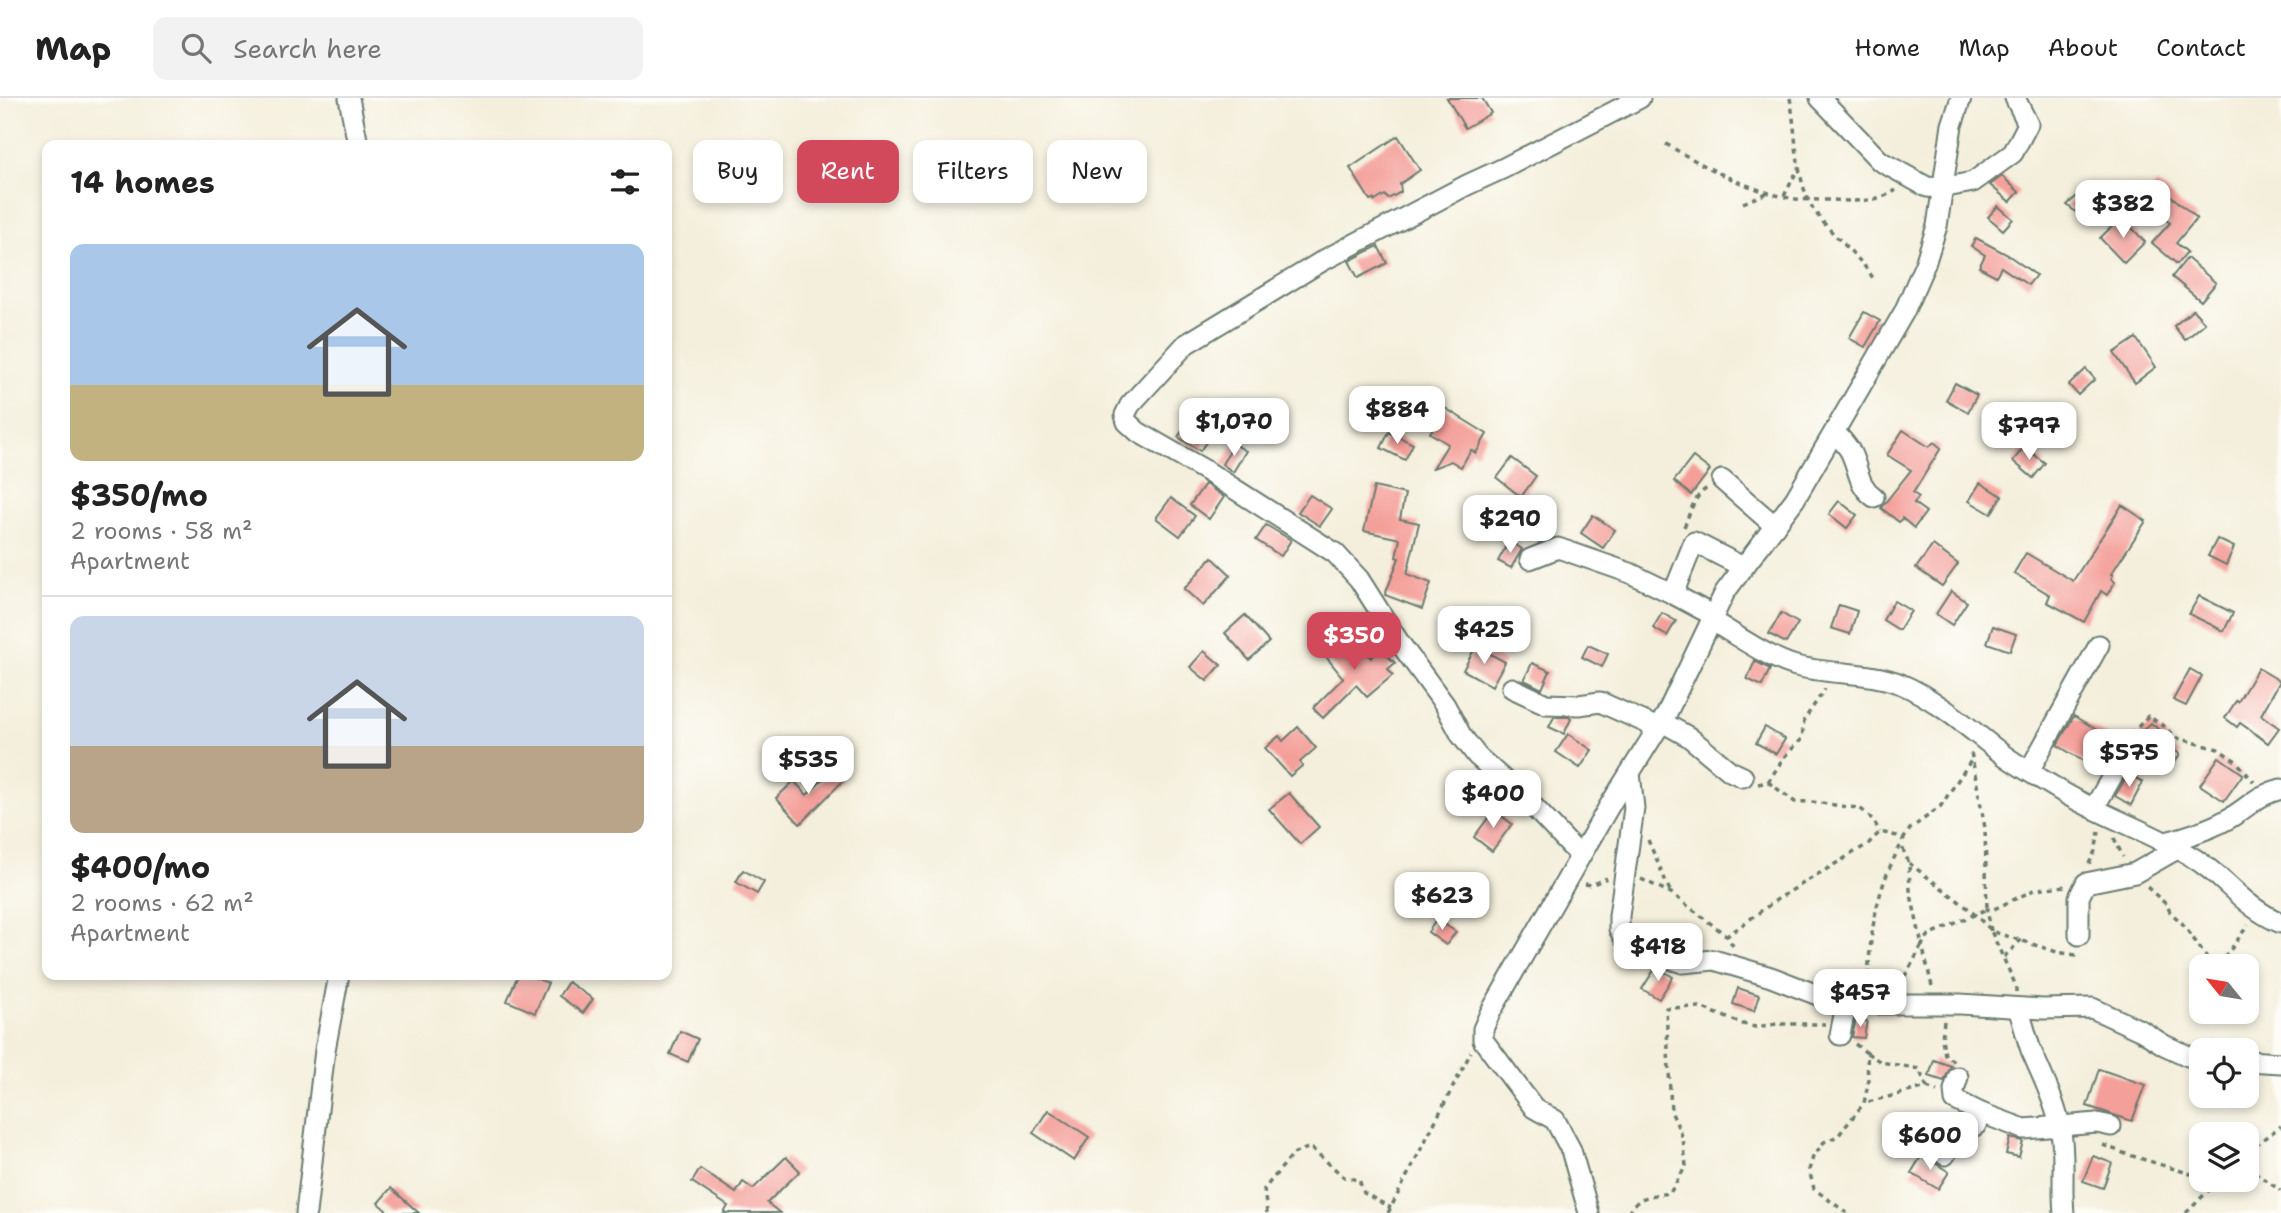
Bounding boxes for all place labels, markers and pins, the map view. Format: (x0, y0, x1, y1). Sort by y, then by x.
pin: $382 (2082, 180, 2164, 240)
pin: $884 (1356, 386, 1438, 446)
pin: $1,070 (1177, 398, 1291, 458)
pin: $797 (1988, 402, 2070, 462)
pin: $290 (1469, 496, 1551, 555)
pin: $425 (1443, 606, 1525, 666)
pin: $350 (1313, 612, 1395, 672)
pin: $575 (2088, 730, 2170, 789)
pin: $535 (767, 736, 849, 796)
pin: $400 (1452, 770, 1534, 830)
pin: $623 (1401, 872, 1483, 932)
pin: $418 (1617, 924, 1699, 983)
pin: $457 (1819, 970, 1901, 1029)
pin: $600 (1889, 1112, 1971, 1172)

